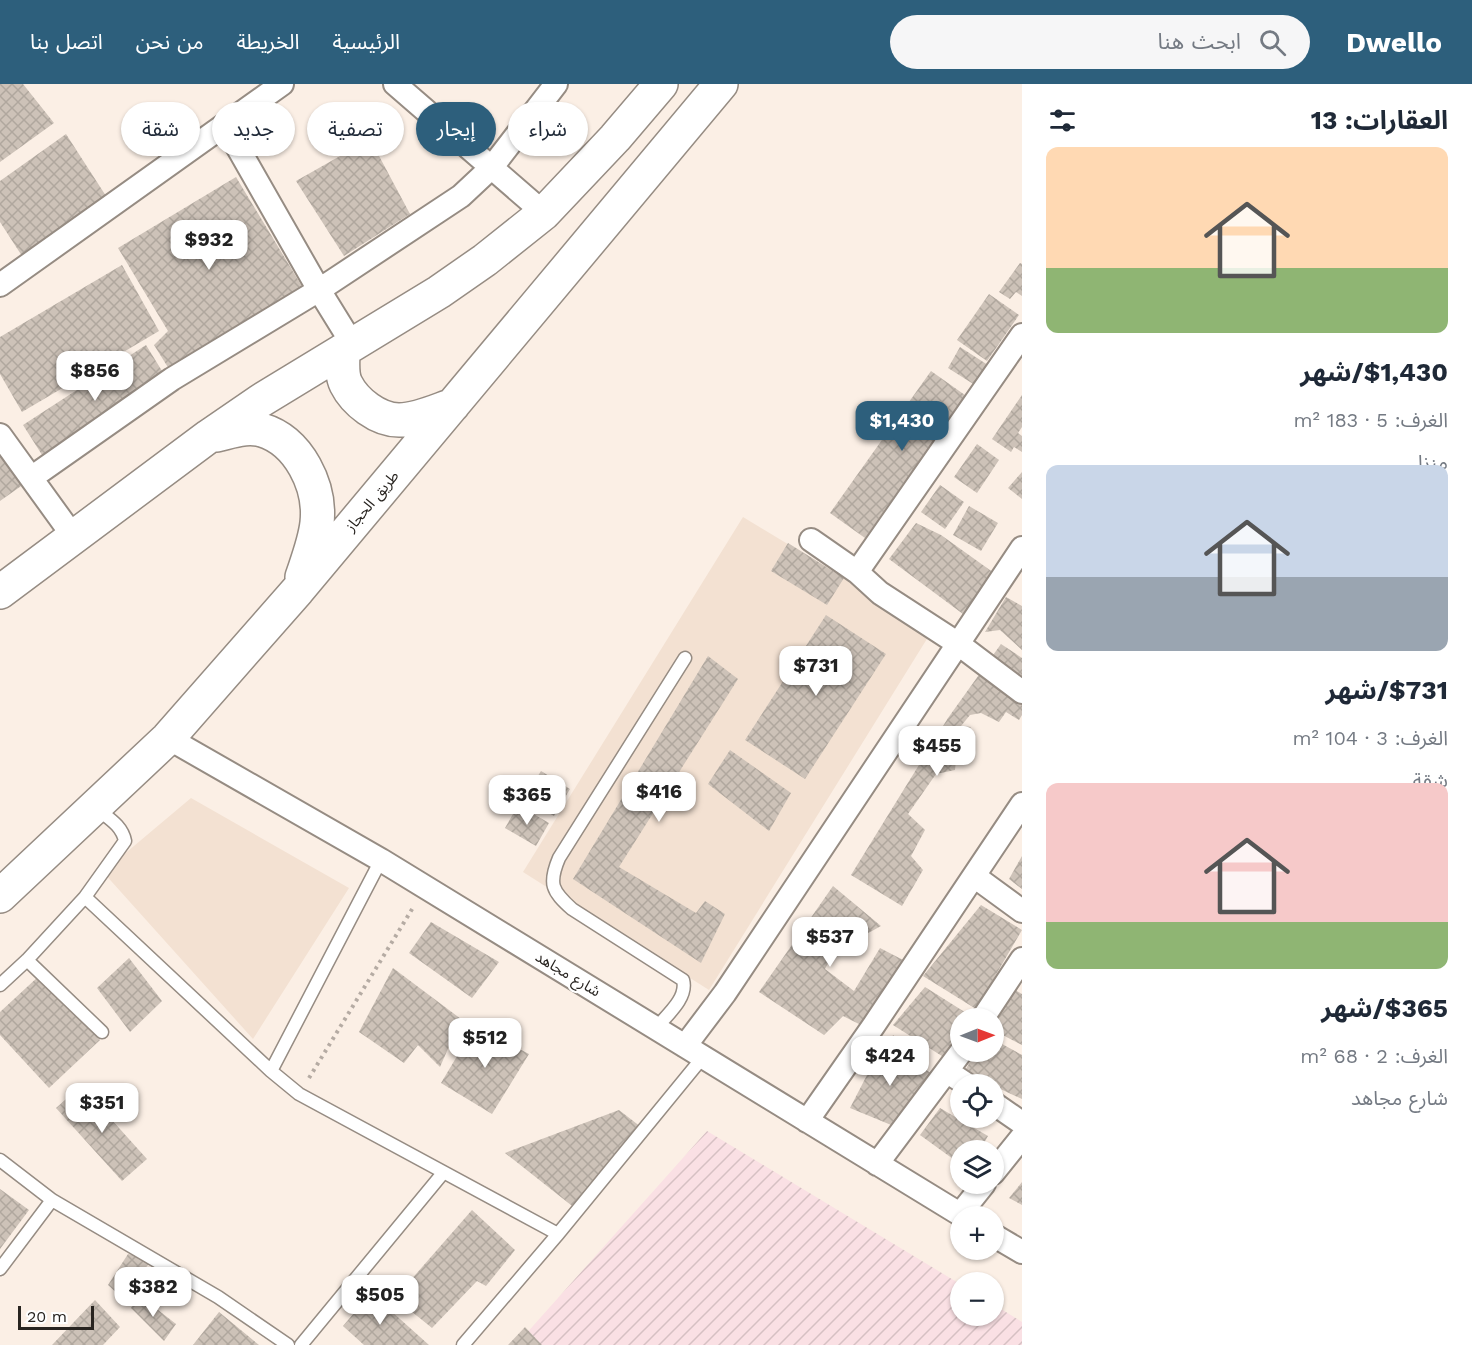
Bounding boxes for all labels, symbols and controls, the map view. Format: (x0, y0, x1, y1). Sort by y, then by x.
search box (890, 15, 1310, 69)
icon: search (1256, 26, 1289, 59)
text: Dwello (1346, 26, 1442, 59)
text: اتصل بنا (30, 29, 103, 54)
text: من نحن (136, 29, 204, 54)
text: الخريطة (237, 29, 299, 54)
text: الرئيسية (332, 29, 400, 54)
text: ابحث هنا (1158, 29, 1241, 54)
chip: شقة (121, 102, 200, 156)
chip: جديد (212, 102, 295, 156)
chip: تصفية (307, 102, 404, 156)
chip: إيجار (416, 102, 496, 156)
chip: شراء (508, 102, 588, 156)
icon: filters (1046, 104, 1079, 137)
text: العقارات: 13 (1311, 105, 1448, 135)
icon: home (1193, 186, 1301, 294)
pin: $932 (173, 220, 245, 271)
text: $932 (185, 227, 233, 251)
pin: $856 (59, 351, 131, 402)
text: $1,430/شهر (1300, 357, 1448, 387)
text: $856 (70, 358, 120, 382)
pin: $1,430 (853, 401, 951, 452)
text: $1,430 (870, 408, 934, 432)
text: الغرف: 5 · 183 m² (1293, 408, 1448, 432)
text: منزل (1409, 450, 1448, 474)
street label: طريق الحجاز (341, 467, 403, 536)
icon: home (1193, 504, 1301, 612)
pin: $731 (780, 646, 852, 697)
text: $731 (793, 653, 839, 677)
text: $731/شهر (1325, 675, 1448, 705)
pin: $455 (901, 726, 973, 777)
text: الغرف: 3 · 104 m² (1292, 726, 1448, 750)
text: $455 (912, 733, 962, 757)
text: شقة (1413, 768, 1448, 792)
pin: $416 (623, 772, 695, 823)
pin: $365 (491, 775, 563, 826)
text: $416 (636, 779, 682, 803)
text: $365 (503, 782, 551, 806)
icon: home (1193, 822, 1301, 930)
pin: $537 (794, 917, 866, 968)
text: $537 (806, 924, 854, 948)
street label: شارع مجاهد (531, 948, 604, 1003)
text: $365/شهر (1321, 993, 1448, 1023)
north arrow (950, 1008, 1004, 1062)
map controls (950, 1008, 1004, 1326)
pin: $512 (449, 1018, 521, 1069)
text: $512 (462, 1025, 508, 1049)
pin: $424 (854, 1036, 926, 1087)
text: $424 (865, 1043, 915, 1067)
text: الغرف: 2 · 68 m² (1300, 1044, 1448, 1068)
button: locate (950, 1074, 1004, 1128)
pin: $351 (66, 1083, 138, 1134)
text: شارع مجاهد (1351, 1086, 1448, 1110)
text: $351 (80, 1090, 124, 1114)
button: layers (950, 1140, 1004, 1194)
button: + (950, 1206, 1004, 1260)
pin: $382 (117, 1267, 189, 1318)
button: − (950, 1272, 1004, 1326)
text: $382 (128, 1274, 178, 1298)
pin: $505 (344, 1275, 416, 1326)
text: $505 (356, 1282, 404, 1306)
scale bar (18, 1303, 94, 1330)
text: 20 m (27, 1307, 67, 1326)

